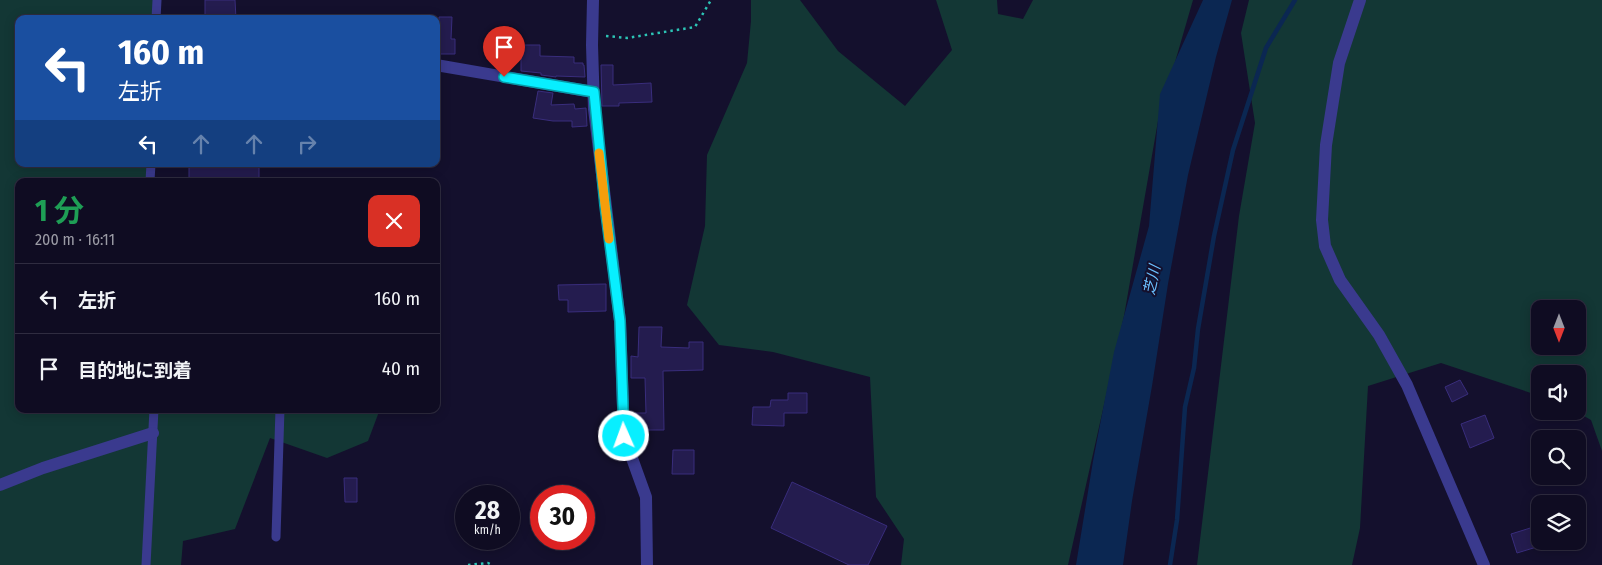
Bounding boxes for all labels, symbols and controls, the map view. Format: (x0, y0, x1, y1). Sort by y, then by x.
pin (483, 26, 525, 77)
text: 160 m (118, 31, 204, 73)
icon: arrive (490, 33, 518, 61)
icon: left (35, 35, 100, 100)
text: 左折 (118, 78, 162, 105)
icon: left (134, 130, 162, 158)
icon: ahead (187, 130, 215, 158)
icon: ahead (240, 130, 268, 158)
icon: right (293, 130, 321, 158)
text: 1 分 (35, 193, 84, 229)
button: close (368, 195, 420, 247)
text: 200 m · 16:11 (35, 230, 115, 249)
water label: 芝川 (1140, 262, 1164, 297)
icon: left (35, 285, 63, 313)
text: 160 m (374, 287, 420, 310)
text: 左折 (78, 289, 116, 312)
north arrow (1531, 300, 1586, 355)
map controls (1531, 300, 1586, 550)
icon: arrive (35, 355, 63, 383)
text: 40 m (382, 357, 420, 380)
text: 目的地に到着 (78, 359, 192, 382)
button: sound (1531, 365, 1586, 420)
position arrow (597, 409, 649, 461)
button: search (1531, 430, 1586, 485)
speed limit sign: 30 (530, 485, 595, 550)
button: layers (1531, 495, 1586, 550)
text: 28 (475, 496, 500, 526)
text: km/h (474, 523, 501, 537)

